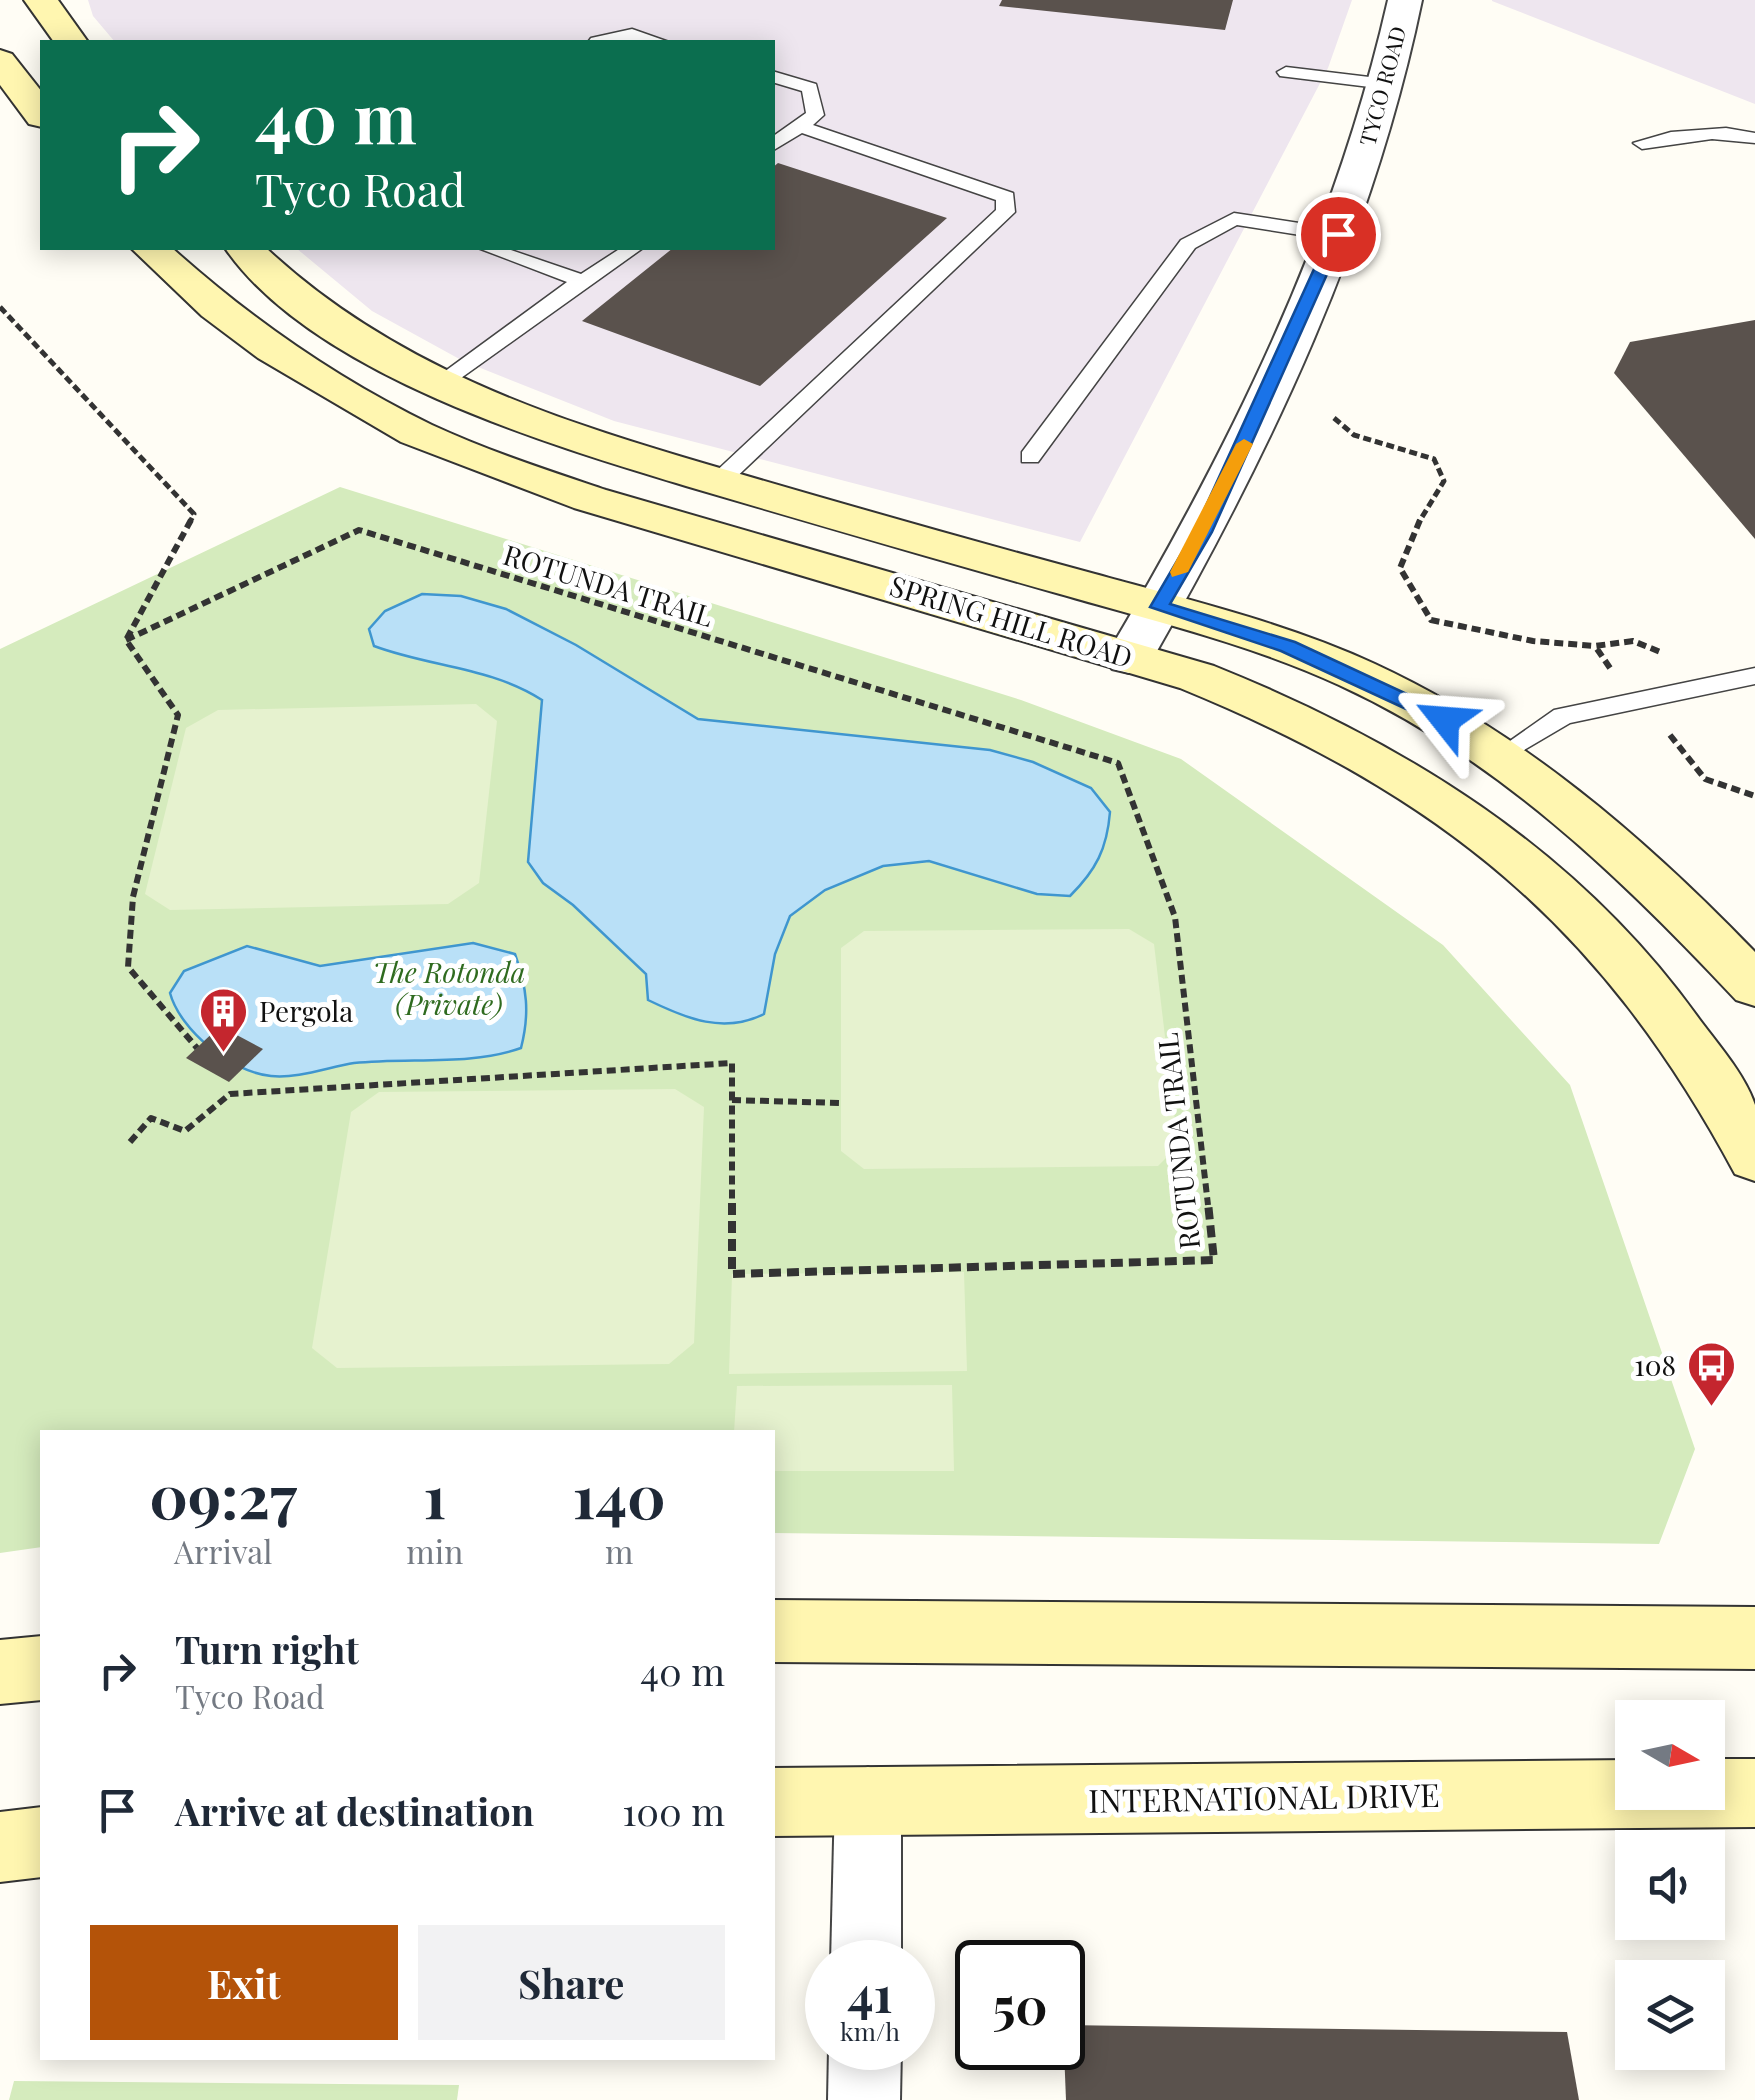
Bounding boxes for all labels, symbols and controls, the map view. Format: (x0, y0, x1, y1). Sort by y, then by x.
street label: TYCO ROAD (1352, 23, 1412, 149)
text: 40 m (255, 68, 417, 162)
icon: right (90, 80, 220, 210)
text: Tyco Road (255, 158, 465, 218)
pin (1296, 192, 1381, 277)
icon: arrive (1311, 207, 1366, 262)
street label: ROTUNDA TRAIL (499, 535, 718, 634)
street label: SPRING HILL ROAD (886, 566, 1137, 675)
position arrow (1393, 668, 1497, 772)
park label: The Rotonda (Private) (373, 953, 525, 1022)
building icon: Pergola (198, 986, 250, 1054)
place label: Pergola (259, 992, 353, 1029)
street label: ROTUNDA TRAIL (1148, 1031, 1207, 1251)
bus stop icon: 108 (1685, 1340, 1737, 1408)
place label: 108 (1634, 1346, 1676, 1383)
text: 09:27 (149, 1454, 297, 1534)
text: 1 (423, 1454, 446, 1534)
text: 140 (572, 1454, 666, 1534)
text: Arrival (174, 1529, 272, 1572)
text: min (406, 1529, 463, 1572)
text: m (605, 1529, 633, 1572)
text: Turn right (175, 1623, 359, 1674)
icon: right (90, 1643, 145, 1698)
text: 40 m (640, 1645, 725, 1696)
text: Tyco Road (175, 1674, 325, 1717)
north arrow (1615, 1700, 1725, 1810)
map controls (1615, 1700, 1725, 2070)
street label: INTERNATIONAL DRIVE (1088, 1772, 1440, 1821)
icon: arrive (90, 1783, 145, 1838)
text: Arrive at destination (175, 1785, 534, 1836)
text: 100 m (622, 1785, 725, 1836)
button: sound (1615, 1830, 1725, 1940)
button: Exit (90, 1925, 398, 2040)
button: Share (418, 1925, 725, 2040)
speed limit sign: 50 (955, 1940, 1085, 2070)
text: 41 (847, 1959, 893, 2026)
button: layers (1615, 1960, 1725, 2070)
text: km/h (840, 2014, 900, 2047)

